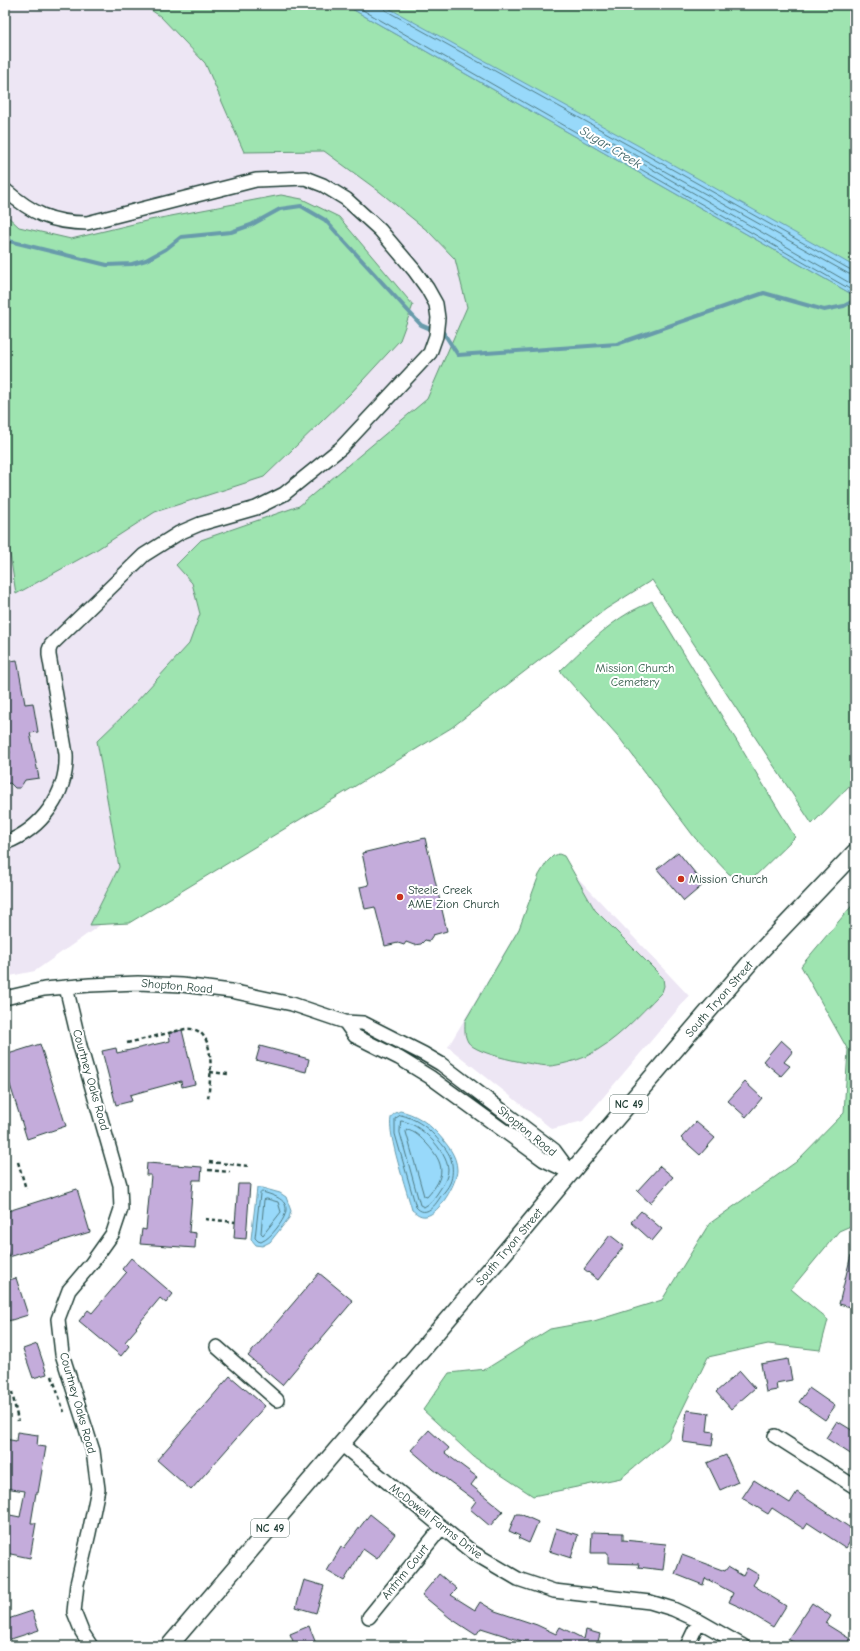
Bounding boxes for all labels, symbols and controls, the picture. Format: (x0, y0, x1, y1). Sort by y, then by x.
water label: Sugar Creek (578, 123, 645, 172)
park label: Mission Church Cemetery (595, 661, 675, 689)
place label: Mission Church (689, 872, 768, 886)
marker: Mission Church (676, 874, 686, 884)
place label: Steele Creek AME Zion Church (408, 883, 500, 911)
marker: Steele Creek AME Zion Church (395, 892, 405, 902)
street label: South Tryon Street (682, 958, 756, 1040)
street label: Shopton Road (141, 976, 213, 996)
street label: Courtney Oaks Road (70, 1028, 112, 1132)
road number: NC 49 (610, 1095, 648, 1113)
street label: Shopton Road (495, 1103, 559, 1159)
street label: South Tryon Street (473, 1205, 546, 1288)
street label: Courtney Oaks Road (57, 1351, 99, 1455)
street label: McDowell Farms Drive (387, 1480, 485, 1562)
road number: NC 49 (251, 1519, 289, 1537)
street label: Antrim Court (379, 1541, 432, 1602)

